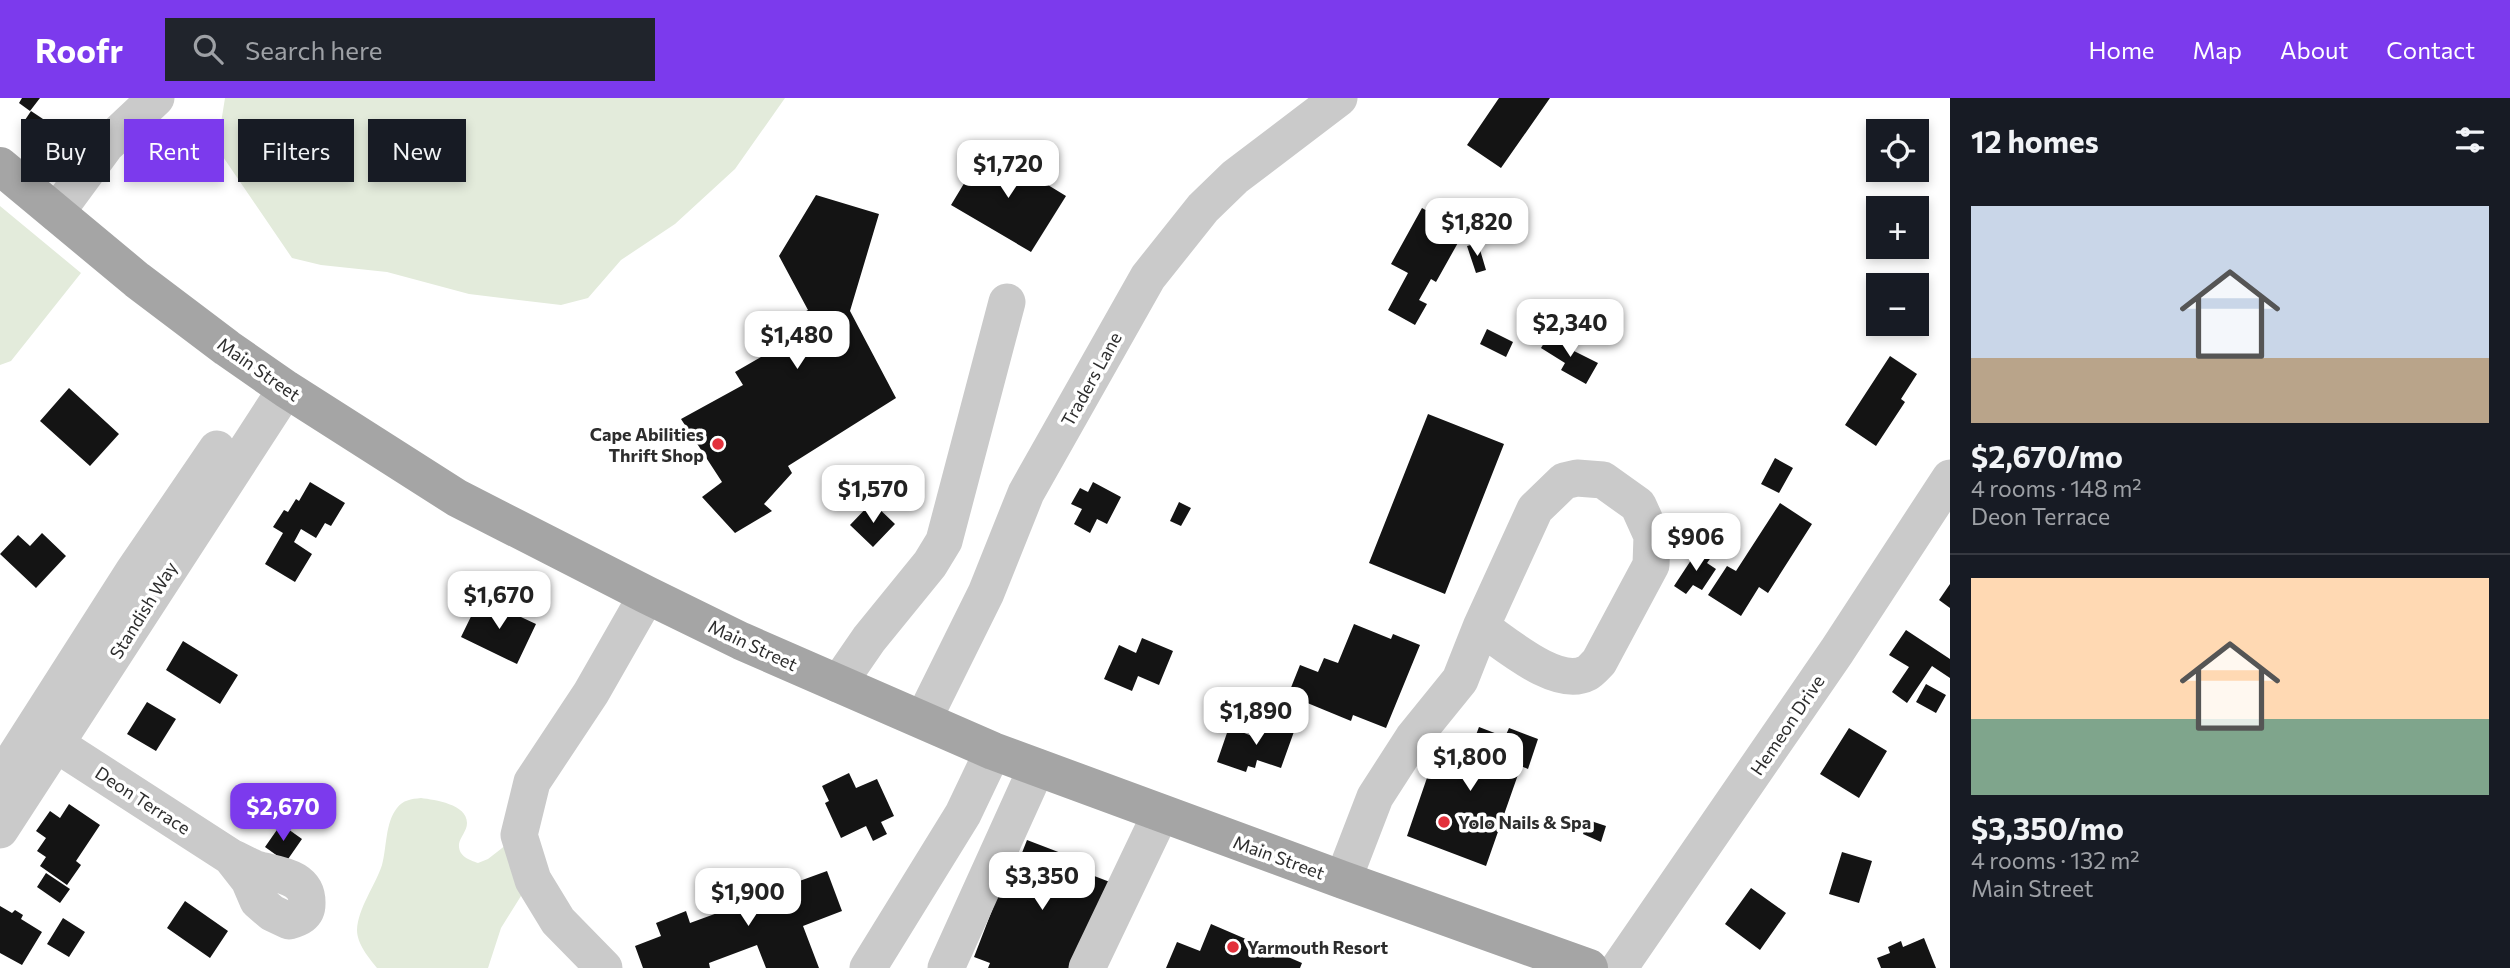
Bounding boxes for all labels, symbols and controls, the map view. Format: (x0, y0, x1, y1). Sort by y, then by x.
search box (165, 18, 655, 81)
text: Roofr (35, 29, 123, 70)
icon: search (189, 30, 227, 68)
text: Search here (245, 34, 383, 65)
text: Home (2089, 35, 2155, 64)
text: Map (2193, 35, 2242, 64)
text: About (2280, 35, 2348, 64)
text: Contact (2386, 35, 2475, 64)
chip: Buy (21, 119, 110, 182)
chip: Rent (124, 119, 224, 182)
chip: Filters (238, 119, 354, 182)
chip: New (368, 119, 466, 182)
map controls (1866, 119, 1929, 336)
button: locate (1866, 119, 1929, 182)
icon: filters (2451, 121, 2489, 159)
text: 12 homes (1971, 122, 2099, 159)
pin: $1,720 (951, 140, 1065, 200)
text: $1,720 (973, 149, 1043, 177)
button: + (1866, 196, 1929, 259)
pin: $1,820 (1420, 198, 1534, 258)
text: $1,820 (1441, 207, 1513, 235)
icon: home (2167, 251, 2293, 377)
button: − (1866, 273, 1929, 336)
pin: $2,340 (1513, 300, 1627, 359)
text: $2,340 (1533, 308, 1607, 336)
pin: $1,480 (740, 312, 854, 371)
text: $1,480 (761, 320, 833, 348)
street label: Traders Lane (1056, 328, 1126, 430)
street label: Main Street (213, 333, 305, 405)
place label: Cape Abilities Thrift Shop (590, 423, 704, 466)
marker: Cape Abilities Thrift Shop (710, 436, 726, 452)
text: $2,670/mo (1971, 437, 2123, 474)
pin: $1,570 (816, 466, 930, 525)
text: $1,570 (838, 474, 908, 502)
text: 4 rooms · 148 m² (1971, 474, 2142, 502)
text: Deon Terrace (1971, 502, 2110, 530)
pin: $906 (1655, 514, 1737, 573)
text: $906 (1668, 522, 1724, 550)
street label: Standish Way (104, 557, 182, 663)
pin: $1,670 (442, 572, 556, 631)
text: $1,670 (464, 580, 534, 608)
street label: Main Street (705, 615, 801, 675)
icon: home (2167, 623, 2293, 749)
street label: Hemeon Drive (1745, 671, 1829, 779)
pin: $1,890 (1199, 688, 1313, 747)
text: $1,890 (1220, 696, 1292, 724)
pin: $1,800 (1413, 734, 1527, 793)
text: $1,800 (1433, 742, 1507, 770)
street label: Deon Terrace (91, 761, 195, 839)
pin: $2,670 (226, 784, 340, 843)
text: $2,670 (246, 792, 320, 820)
text: $3,350/mo (1971, 809, 2124, 846)
place label: Yolo Nails & Spa (1458, 811, 1591, 833)
marker: Yolo Nails & Spa (1436, 814, 1452, 830)
street label: Main Street (1230, 830, 1328, 884)
text: 4 rooms · 132 m² (1971, 846, 2140, 874)
pin: $3,350 (985, 852, 1099, 912)
text: $3,350 (1005, 861, 1079, 889)
pin: $1,900 (691, 868, 805, 928)
text: Main Street (1971, 874, 2093, 902)
text: $1,900 (711, 877, 785, 905)
place label: Yarmouth Resort (1247, 936, 1388, 958)
marker: Yarmouth Resort (1225, 939, 1241, 955)

